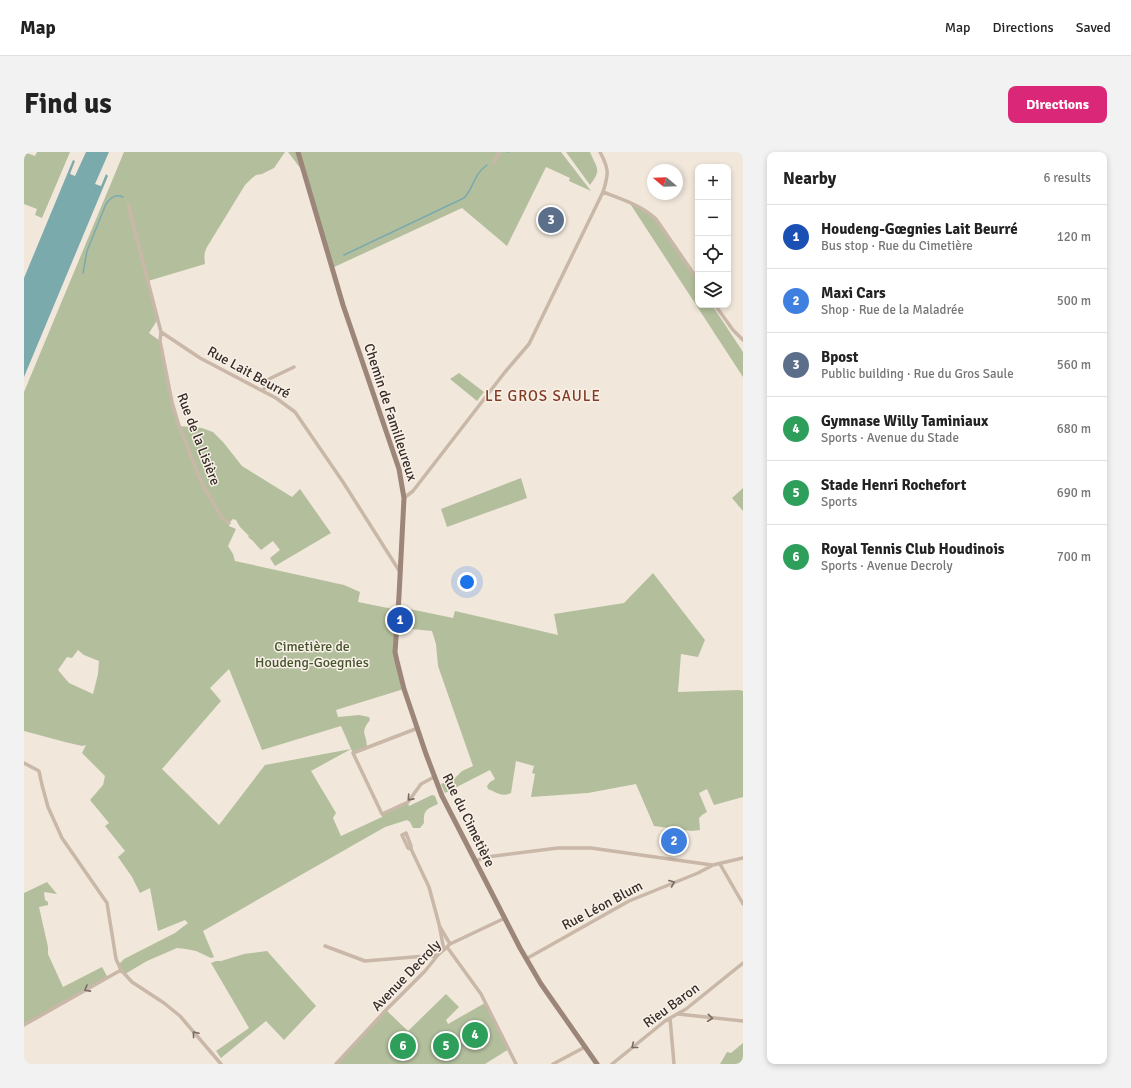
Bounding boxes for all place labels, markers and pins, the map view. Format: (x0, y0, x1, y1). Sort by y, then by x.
pin: 3 (538, 205, 564, 235)
pin: 1 (387, 605, 413, 635)
pin: 2 (661, 826, 687, 856)
pin: 4 (462, 1020, 488, 1050)
pin: 6 (390, 1031, 416, 1061)
pin: 5 (433, 1031, 459, 1061)

